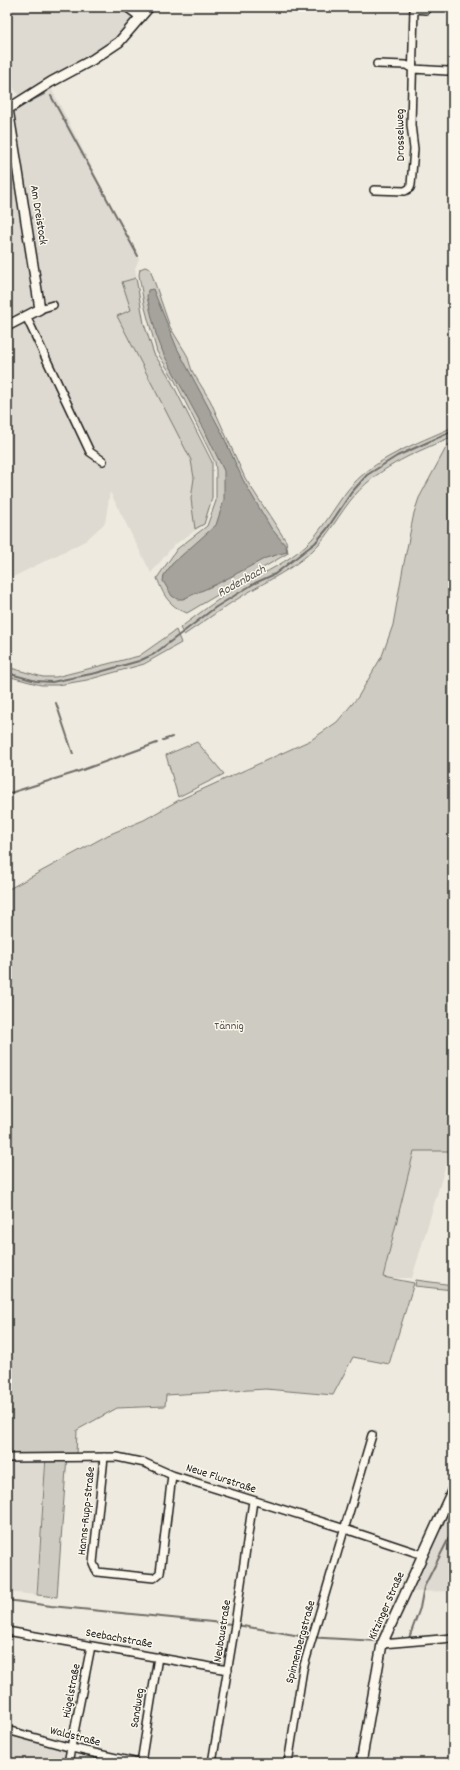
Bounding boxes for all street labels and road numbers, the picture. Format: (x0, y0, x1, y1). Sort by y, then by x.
street label: Drosselweg (392, 109, 410, 161)
street label: Am Dreistock (25, 184, 51, 246)
street label: Neue Flurstraße (184, 1460, 258, 1498)
street label: Hanns-Rupp-Straße (74, 1466, 100, 1556)
street label: Kitzinger Straße (364, 1569, 410, 1643)
street label: Spinnenbergstraße (282, 1598, 320, 1686)
street label: Neubaustraße (210, 1599, 236, 1663)
street label: Seebachstraße (84, 1625, 154, 1653)
street label: Hügelstraße (58, 1662, 86, 1720)
street label: Sandweg (126, 1687, 150, 1729)
street label: Waldstraße (48, 1723, 102, 1751)

